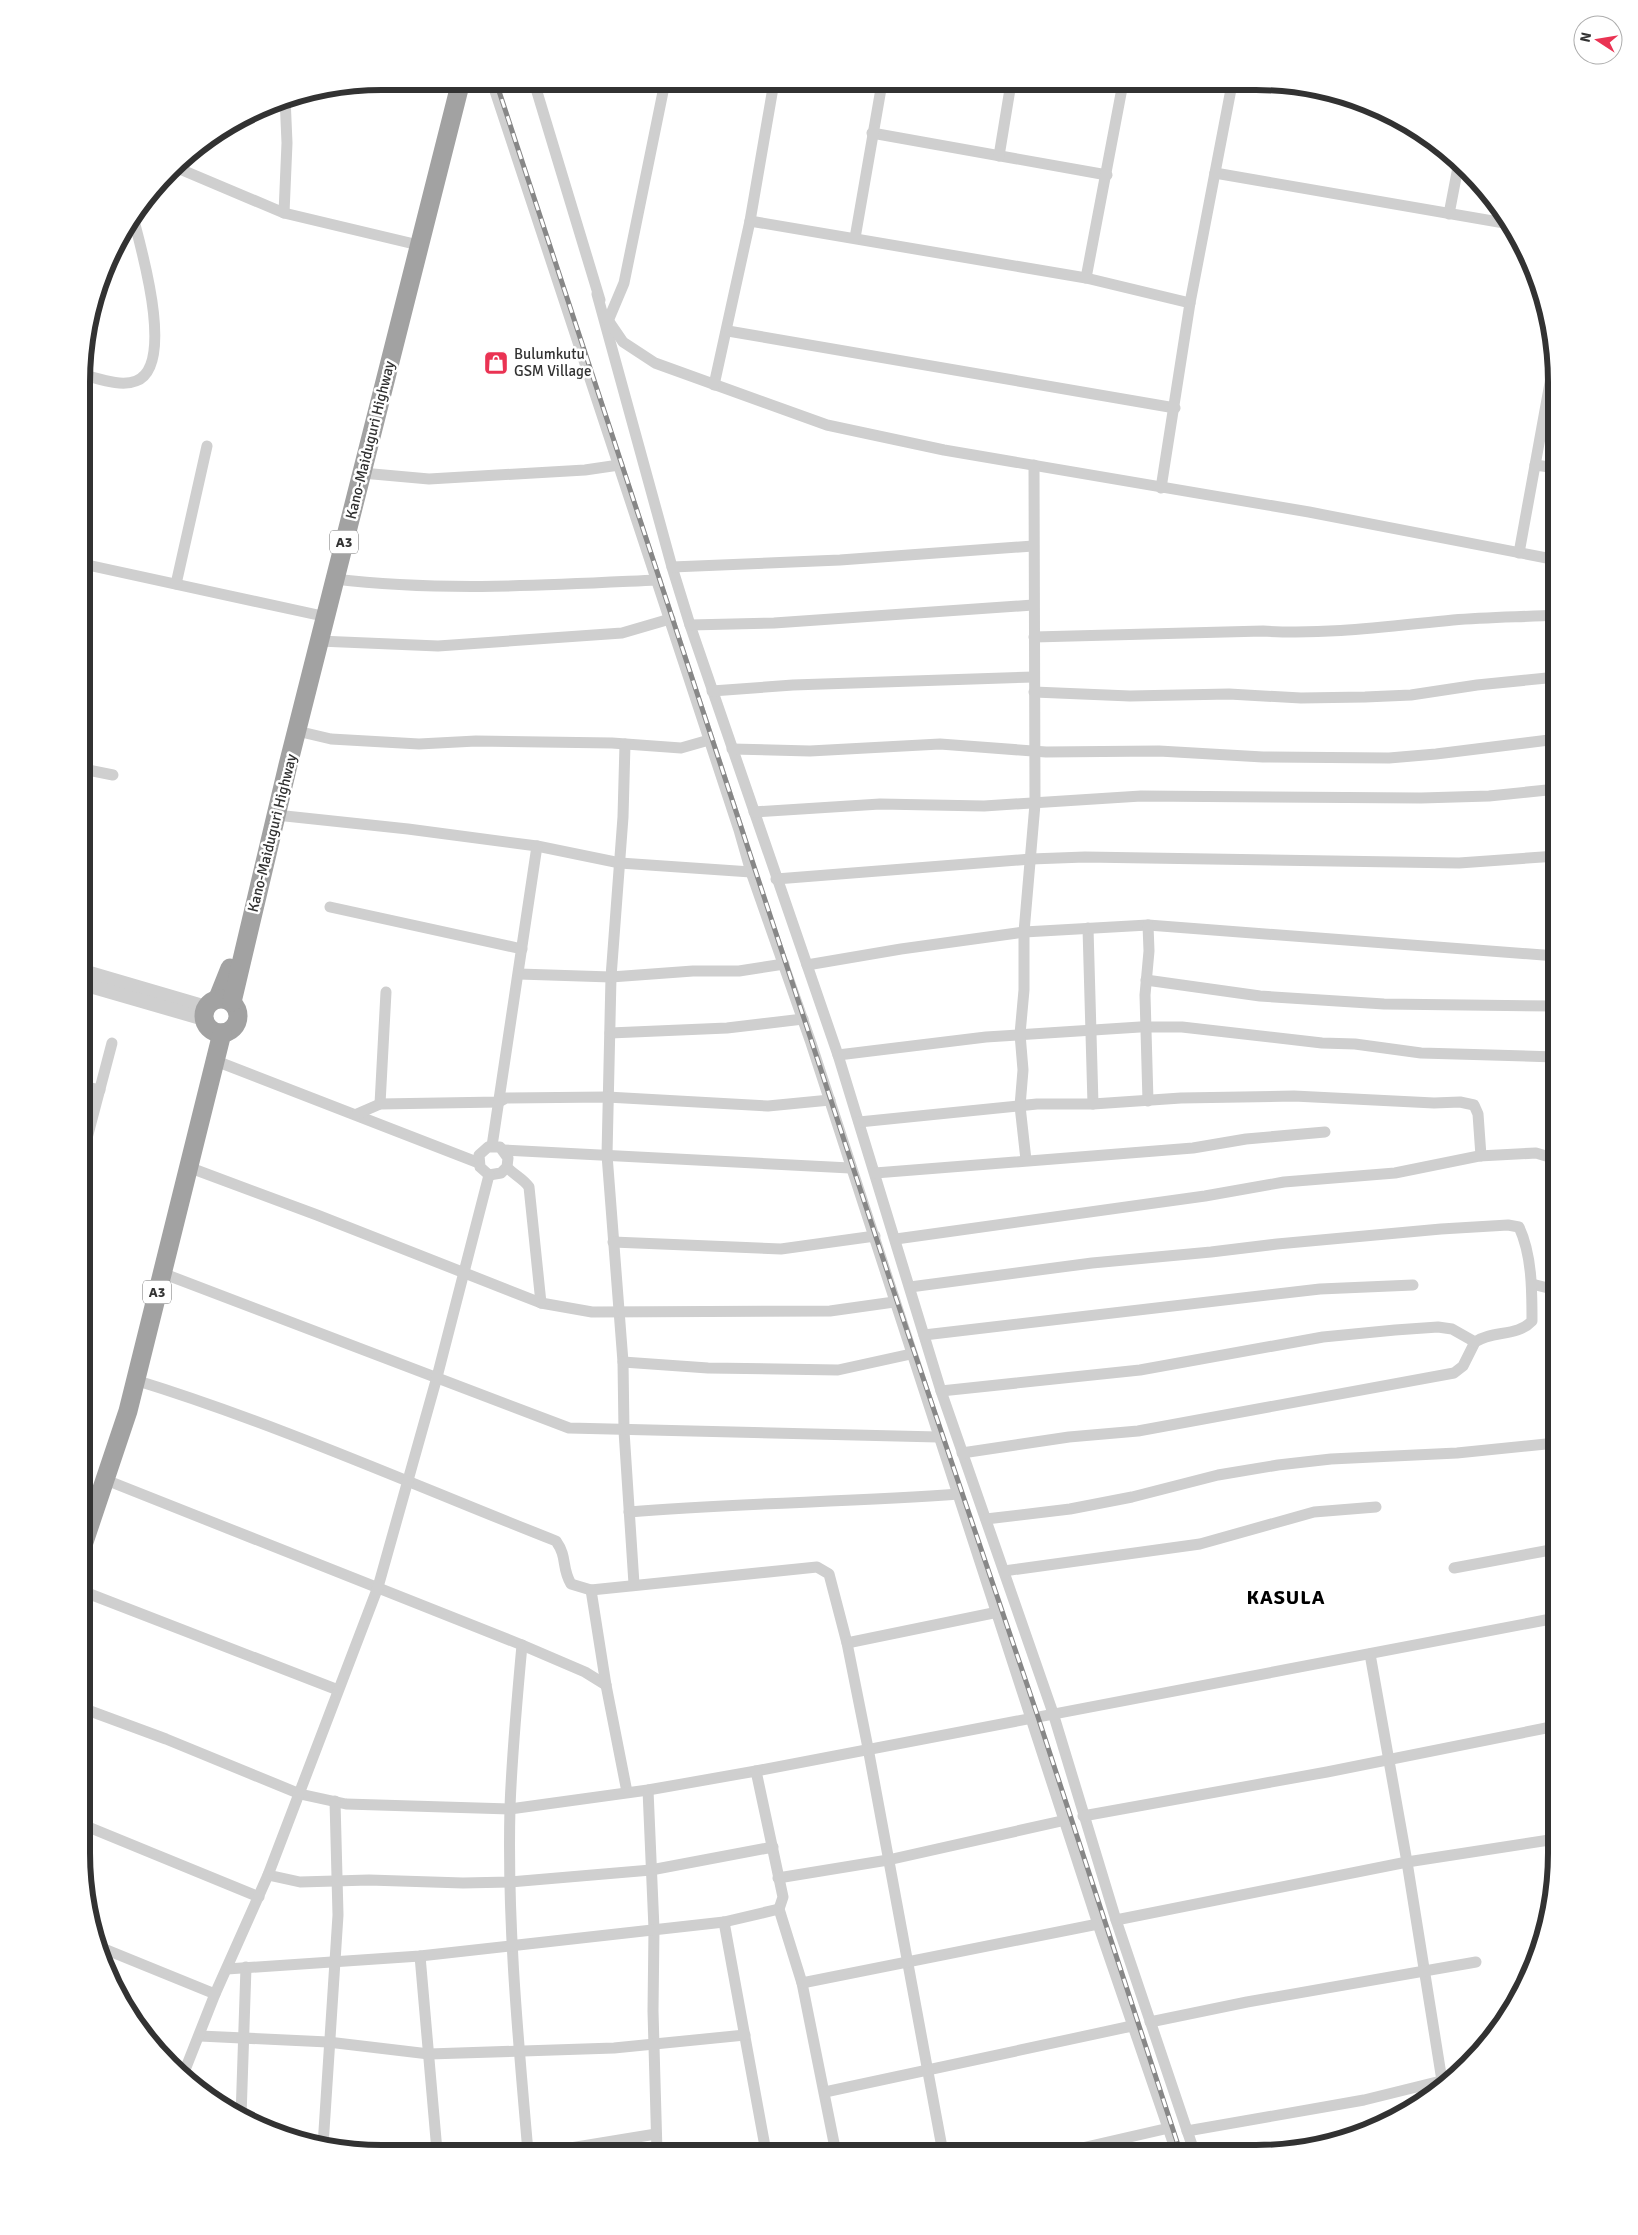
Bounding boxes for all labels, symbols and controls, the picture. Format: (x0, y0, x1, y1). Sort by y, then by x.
north arrow (1573, 15, 1623, 65)
text: N (1576, 31, 1595, 44)
place label: Bulumkutu GSM Village (514, 345, 592, 380)
shop icon: Bulumkutu GSM Village (483, 350, 509, 376)
street label: Kano-Maiduguri Highway (342, 359, 398, 521)
road number: A3 (330, 530, 358, 554)
street label: Kano-Maiduguri Highway (244, 752, 300, 914)
road number: A3 (143, 1280, 171, 1304)
district label: KASULA (1247, 1585, 1326, 1610)

